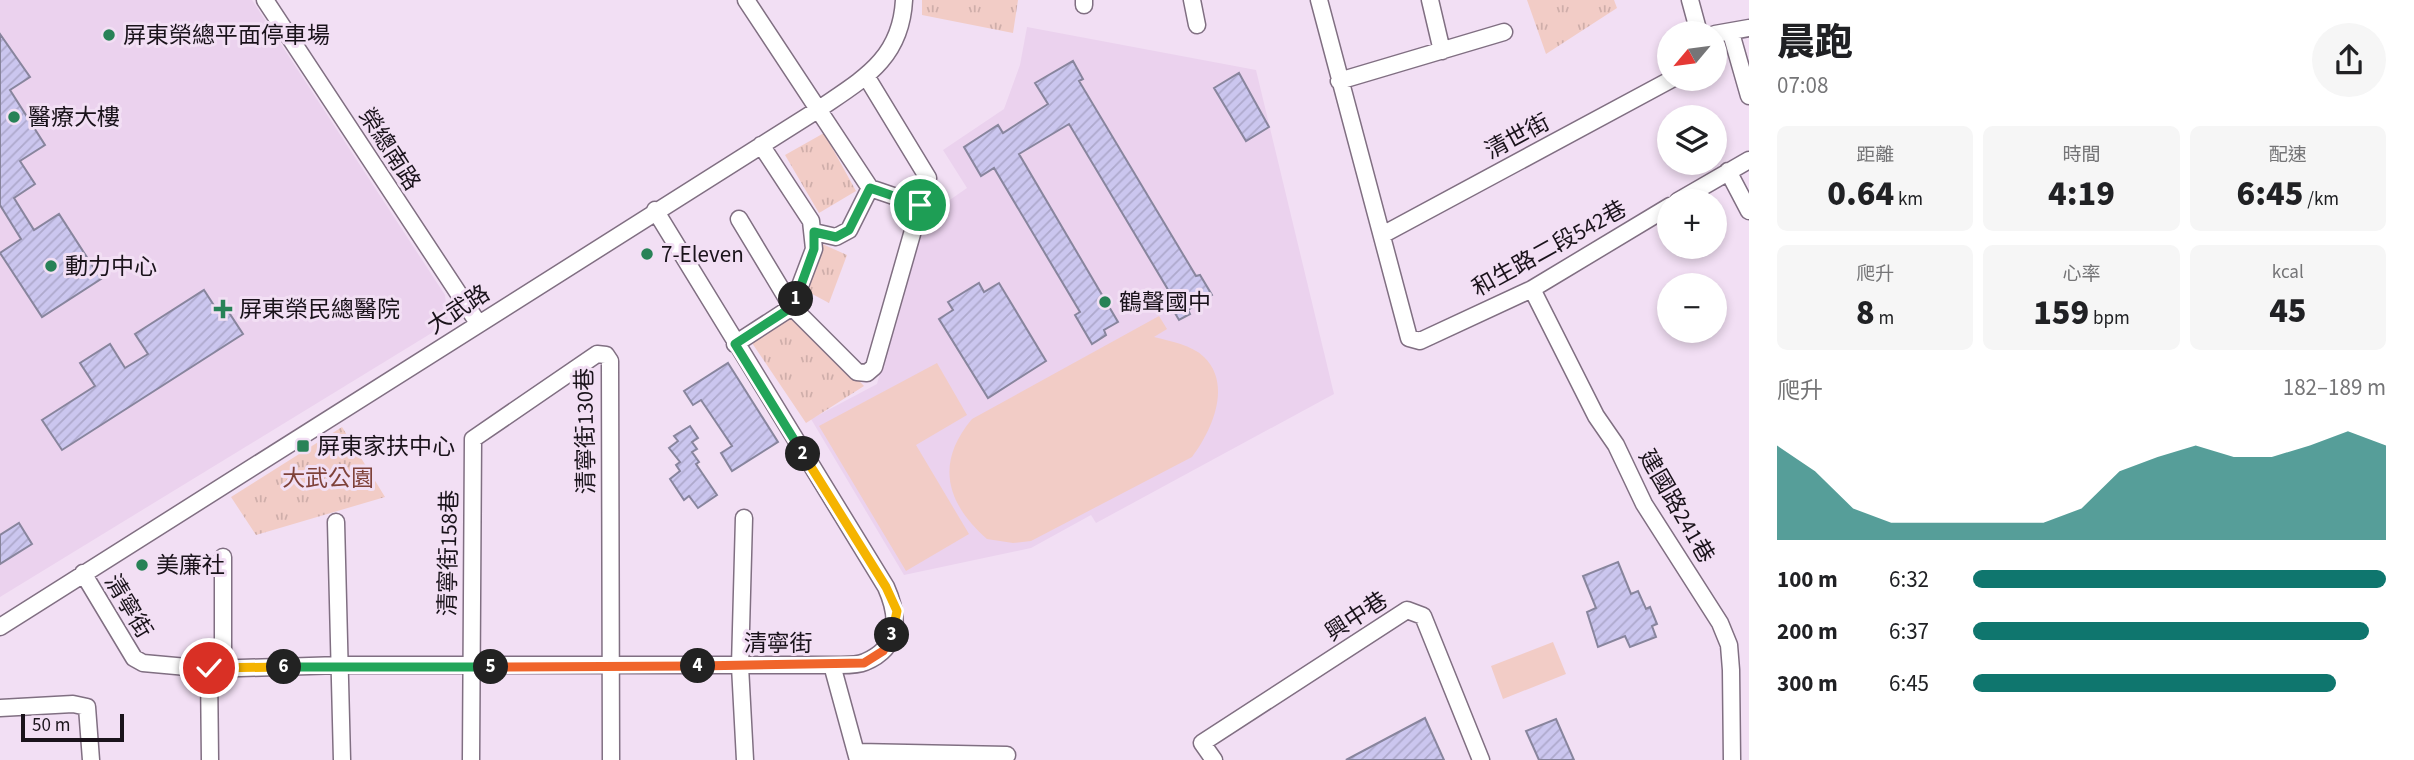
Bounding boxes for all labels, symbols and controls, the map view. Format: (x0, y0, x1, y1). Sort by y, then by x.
text: 晨跑 (1777, 16, 1853, 70)
place label: 屏東榮總平面停車場 (123, 19, 330, 52)
north arrow (1657, 21, 1727, 91)
map controls (1657, 21, 1727, 343)
button: share (2312, 23, 2386, 97)
marker: 屏東榮總平面停車場 (101, 27, 117, 43)
text: 07:08 (1777, 69, 1828, 102)
place label: 醫療大樓 (28, 101, 120, 134)
street label: 榮總南路 (351, 102, 428, 197)
button: layers (1657, 105, 1727, 175)
street label: 清世街 (1479, 106, 1555, 167)
marker: 醫療大樓 (6, 109, 22, 125)
text: 距離 (1856, 142, 1894, 169)
text: 時間 (2062, 142, 2101, 169)
text: 配速 (2269, 142, 2307, 169)
text: 0.64 (1827, 169, 1894, 219)
text: 4:19 (2048, 169, 2115, 219)
text: 6:45 (2237, 169, 2303, 219)
pin (890, 175, 950, 235)
icon: arrive (901, 186, 939, 224)
text: km (1894, 186, 1923, 213)
text: /km (2303, 186, 2339, 213)
button: + (1657, 189, 1727, 259)
street label: 和生路二段542巷 (1466, 192, 1633, 305)
place label: 7-Eleven (661, 238, 744, 271)
marker: 7-Eleven (639, 246, 655, 262)
place label: 動力中心 (65, 250, 157, 283)
marker: 動力中心 (43, 258, 59, 274)
text: kcal (2272, 259, 2304, 286)
text: 爬升 (1856, 261, 1894, 288)
text: 心率 (2062, 261, 2101, 288)
button: − (1657, 273, 1727, 343)
street label: 大武路 (420, 277, 496, 342)
pin: 1 (778, 282, 814, 316)
text: 1 (790, 285, 801, 312)
place label: 鶴聲國中 (1119, 286, 1211, 319)
text: 45 (2269, 286, 2307, 336)
text: 8 (1856, 288, 1875, 338)
text: 159 (2033, 288, 2089, 338)
place label: 屏東榮民總醫院 (239, 293, 400, 326)
marker: 鶴聲國中 (1097, 294, 1113, 310)
marker: 屏東榮民總醫院 (213, 299, 233, 319)
text: m (1875, 305, 1894, 332)
text: bpm (2089, 305, 2130, 332)
street label: 清寧街130巷 (568, 368, 603, 494)
text: 182–189 m (2283, 371, 2386, 404)
text: 爬升 (1777, 374, 1823, 407)
place label: 屏東家扶中心 (317, 430, 455, 463)
pin: 2 (786, 436, 820, 472)
marker: 屏東家扶中心 (295, 438, 311, 454)
text: 2 (797, 440, 808, 467)
street label: 建國路241巷 (1631, 443, 1722, 569)
park label: 大武公園 (282, 462, 374, 495)
street label: 清寧街158巷 (431, 490, 466, 616)
place label: 美廉社 (156, 549, 225, 582)
marker: 美廉社 (134, 557, 150, 573)
text: 100 m (1777, 563, 1838, 596)
text: 6:32 (1889, 563, 1929, 596)
street label: 清寧街 (97, 568, 160, 644)
street label: 興中巷 (1318, 584, 1394, 649)
text: 200 m (1777, 615, 1838, 648)
text: 6:37 (1889, 615, 1929, 648)
pin: 3 (874, 618, 910, 652)
text: 3 (886, 621, 897, 648)
street label: 清寧街 (744, 627, 813, 660)
pin (179, 638, 239, 698)
pin: 4 (680, 648, 716, 684)
icon: check (190, 649, 228, 687)
pin: 6 (266, 650, 302, 684)
pin: 5 (474, 650, 508, 684)
text: 4 (692, 652, 703, 679)
text: 6 (278, 653, 289, 680)
text: 5 (485, 653, 496, 680)
text: 300 m (1777, 667, 1838, 700)
text: 6:45 (1889, 667, 1929, 700)
scale bar (21, 711, 124, 743)
text: 50 m (32, 712, 70, 739)

